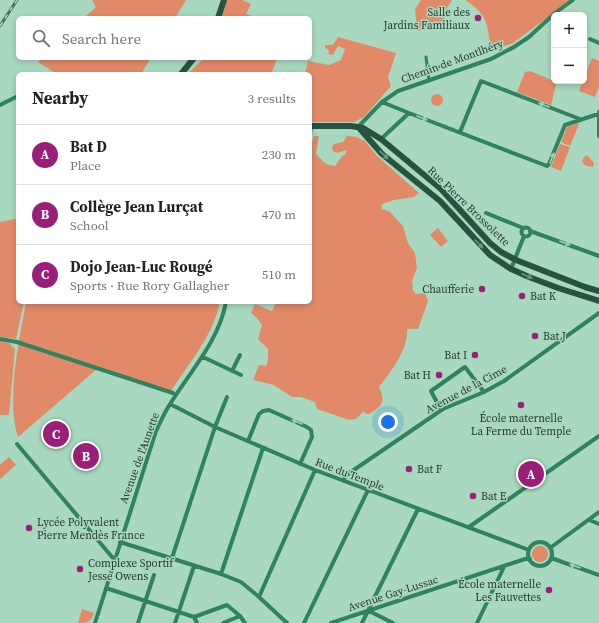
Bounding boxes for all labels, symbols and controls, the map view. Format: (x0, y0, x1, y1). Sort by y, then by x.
place label: Salle des Jardins Familiaux (383, 5, 470, 33)
map controls (551, 12, 587, 84)
button: + (551, 12, 587, 48)
marker: Salle des Jardins Familiaux (473, 13, 483, 23)
search box (16, 16, 312, 60)
icon: search (30, 27, 52, 49)
text: Search here (62, 28, 141, 49)
street label: Chemin de Montlhéry (399, 36, 506, 87)
button: − (551, 48, 587, 84)
text: Nearby (32, 86, 88, 110)
text: 3 results (248, 90, 296, 107)
one-way arrow (538, 101, 550, 107)
one-way arrow (417, 115, 429, 121)
text: Bat D (70, 136, 107, 157)
text: A (41, 146, 49, 163)
text: 230 m (262, 146, 296, 163)
one-way arrow (379, 151, 389, 160)
one-way arrow (549, 151, 555, 163)
text: Place (70, 157, 101, 174)
street label: Rue Pierre Brossolette (424, 163, 513, 250)
text: Collège Jean Lurçat (70, 196, 203, 217)
text: B (41, 206, 49, 223)
text: 470 m (262, 206, 296, 223)
text: School (70, 217, 109, 234)
one-way arrow (474, 239, 483, 249)
one-way arrow (559, 240, 571, 246)
text: Dojo Jean-Luc Rougé (70, 256, 213, 277)
text: C (41, 266, 49, 283)
text: 510 m (262, 266, 296, 283)
one-way arrow (521, 273, 532, 279)
text: Sports · Rue Rory Gallagher (70, 277, 229, 294)
place label: Chaufferie (422, 282, 474, 297)
marker: Chaufferie (477, 284, 487, 294)
place label: Bat K (530, 289, 557, 304)
marker: Bat K (517, 291, 527, 301)
place label: Bat J (543, 329, 566, 344)
marker: Bat J (530, 331, 540, 341)
place label: Bat I (444, 348, 467, 363)
marker: Bat I (470, 350, 480, 360)
street label: Avenue de la Cime (423, 361, 510, 417)
place label: Bat H (404, 368, 431, 383)
marker: Bat H (434, 370, 444, 380)
marker: École maternelle La Ferme du Temple (516, 400, 526, 410)
street label: Avenue de l'Aunette (116, 410, 163, 506)
place label: École maternelle La Ferme du Temple (471, 411, 572, 439)
your location (378, 412, 398, 432)
pin: C (43, 419, 69, 449)
one-way arrow (291, 419, 303, 425)
pin: B (73, 441, 99, 471)
street label: Rue du Temple (313, 454, 387, 495)
pin: A (518, 459, 544, 489)
place label: Bat F (417, 462, 443, 477)
marker: Bat F (404, 464, 414, 474)
place label: Bat E (481, 489, 507, 504)
marker: Bat E (468, 491, 478, 501)
place label: Lycée Polyvalent Pierre Mendès France (37, 515, 145, 543)
marker: Lycée Polyvalent Pierre Mendès France (24, 523, 34, 533)
place label: Complexe Sportif Jesse Owens (87, 556, 174, 584)
one-way arrow (569, 563, 581, 569)
marker: Complexe Sportif Jesse Owens (75, 564, 85, 574)
street label: Avenue Gay-Lussac (346, 572, 441, 615)
place label: École maternelle Les Fauvettes (458, 577, 541, 605)
marker: École maternelle Les Fauvettes (544, 585, 554, 595)

